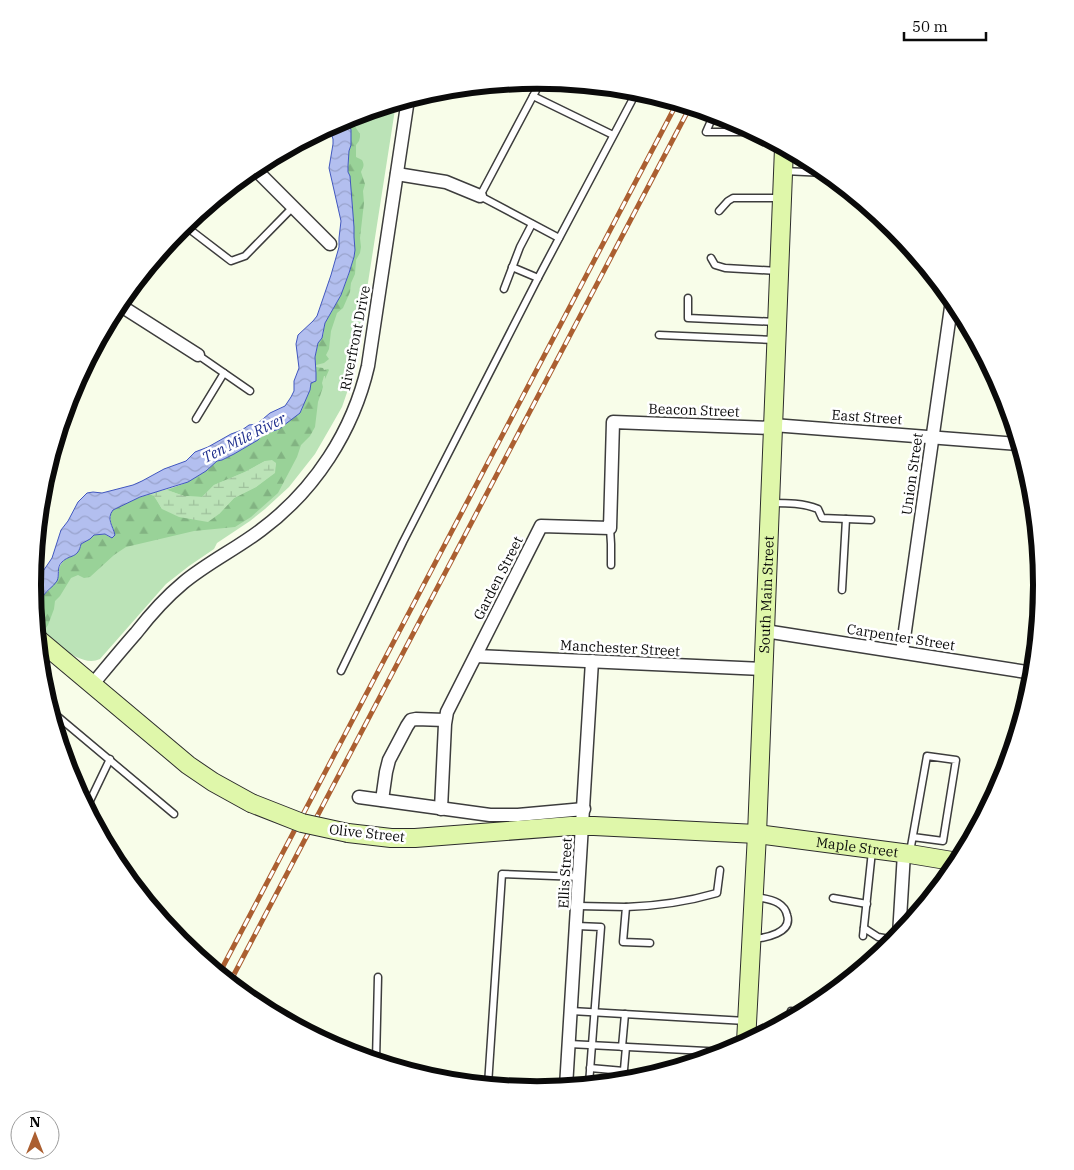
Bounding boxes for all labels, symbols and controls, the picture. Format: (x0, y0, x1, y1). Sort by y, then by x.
scale bar (904, 10, 986, 42)
text: 50 m (912, 17, 948, 36)
street label: Riverfront Drive (336, 284, 374, 392)
street label: Beacon Street (648, 399, 740, 421)
street label: East Street (831, 406, 903, 428)
water label: Ten Mile River (199, 408, 289, 467)
street label: Union Street (897, 432, 927, 516)
street label: Garden Street (469, 533, 527, 623)
street label: South Main Street (755, 535, 778, 654)
street label: Carpenter Street (846, 620, 956, 654)
street label: Manchester Street (560, 636, 681, 660)
street label: Olive Street (328, 820, 406, 846)
street label: Maple Street (815, 833, 899, 861)
street label: Ellis Street (554, 837, 576, 909)
north arrow (10, 1110, 60, 1160)
text: N (29, 1113, 41, 1131)

